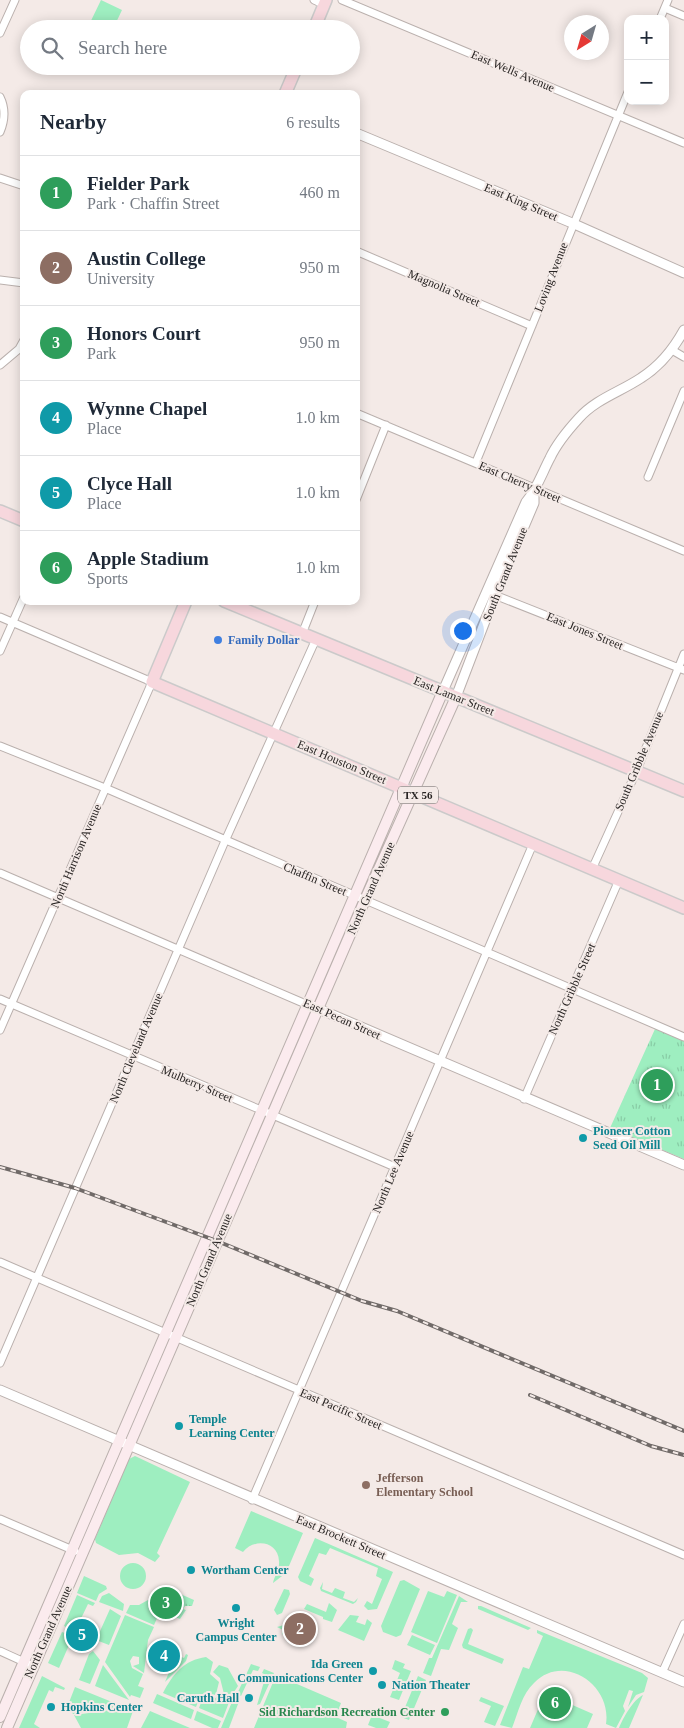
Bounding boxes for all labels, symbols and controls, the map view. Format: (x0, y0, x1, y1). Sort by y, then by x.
north arrow (564, 15, 609, 60)
map controls (624, 15, 669, 105)
button: + (624, 15, 669, 60)
search box (20, 20, 360, 75)
icon: search (38, 34, 66, 62)
text: Search here (78, 37, 167, 58)
street label: East Wells Avenue (469, 47, 557, 95)
button: − (624, 60, 669, 105)
text: Nearby (40, 110, 107, 134)
text: 6 results (286, 114, 340, 131)
text: Fielder Park (87, 173, 190, 194)
street label: East King Street (482, 180, 561, 224)
text: 1 (52, 184, 60, 201)
text: 460 m (300, 184, 340, 201)
text: Park · Chaffin Street (87, 195, 220, 212)
street label: Loving Avenue (531, 240, 571, 314)
text: Austin College (87, 248, 206, 269)
text: 2 (52, 259, 60, 276)
text: 950 m (300, 259, 340, 276)
street label: Magnolia Street (406, 267, 483, 310)
text: University (87, 270, 155, 287)
text: Honors Court (87, 323, 200, 344)
text: 3 (52, 334, 60, 351)
text: 950 m (300, 334, 340, 351)
text: Park (87, 345, 116, 362)
text: Wynne Chapel (87, 398, 207, 419)
text: 4 (52, 409, 60, 426)
text: 1.0 km (296, 409, 340, 426)
text: Place (87, 420, 122, 437)
street label: East Cherry Street (477, 458, 564, 506)
text: Clyce Hall (87, 473, 172, 494)
text: 5 (52, 484, 60, 501)
text: 1.0 km (296, 484, 340, 501)
text: Place (87, 495, 122, 512)
street label: South Grand Avenue (480, 525, 530, 623)
text: Apple Stadium (87, 548, 209, 569)
text: 6 (52, 559, 60, 576)
text: 1.0 km (296, 559, 340, 576)
text: Sports (87, 570, 128, 587)
street label: East Jones Street (545, 609, 626, 653)
your location (450, 618, 476, 644)
place label: Family Dollar (228, 633, 300, 647)
marker: Family Dollar (212, 634, 224, 646)
street label: East Lamar Street (412, 673, 497, 719)
street label: South Gribble Avenue (612, 709, 666, 813)
street label: East Houston Street (295, 737, 389, 787)
road number: TX 56 (398, 786, 438, 804)
street label: North Harrison Avenue (48, 802, 104, 910)
street label: North Grand Avenue (344, 840, 398, 936)
street label: Chaffin Street (281, 859, 349, 899)
street label: North Gribble Street (546, 940, 599, 1037)
street label: North Cleveland Avenue (106, 991, 166, 1105)
street label: East Pecan Street (301, 996, 384, 1043)
street label: Mulberry Street (159, 1063, 235, 1106)
pin: 1 (641, 1066, 673, 1104)
place label: Pioneer Cotton Seed Oil Mill (593, 1124, 671, 1152)
street label: North Lee Avenue (369, 1129, 417, 1215)
marker: Pioneer Cotton Seed Oil Mill (577, 1132, 589, 1144)
street label: North Grand Avenue (183, 1211, 235, 1309)
street label: East Pacific Street (298, 1385, 385, 1433)
place label: Temple Learning Center (189, 1412, 275, 1440)
marker: Temple Learning Center (173, 1420, 185, 1432)
place label: Jefferson Elementary School (376, 1471, 474, 1499)
marker: Jefferson Elementary School (360, 1479, 372, 1491)
street label: East Brockett Street (294, 1512, 389, 1562)
place label: Wortham Center (201, 1563, 289, 1577)
marker: Wortham Center (185, 1564, 197, 1576)
street label: North Grand Avenue (21, 1584, 75, 1680)
pin: 3 (150, 1584, 182, 1622)
marker: Wright Campus Center (230, 1602, 242, 1614)
pin: 2 (284, 1610, 316, 1648)
pin: 5 (66, 1616, 98, 1654)
place label: Wright Campus Center (196, 1616, 277, 1644)
pin: 4 (148, 1637, 180, 1675)
place label: Ida Green Communications Center (237, 1657, 364, 1685)
marker: Ida Green Communications Center (367, 1665, 379, 1677)
place label: Nation Theater (392, 1678, 471, 1692)
marker: Nation Theater (376, 1679, 388, 1691)
pin: 6 (539, 1684, 571, 1722)
place label: Caruth Hall (177, 1691, 240, 1705)
marker: Caruth Hall (243, 1692, 255, 1704)
place label: Hopkins Center (61, 1700, 143, 1714)
marker: Hopkins Center (45, 1701, 57, 1713)
place label: Sid Richardson Recreation Center (259, 1705, 436, 1719)
marker: Sid Richardson Recreation Center (439, 1706, 451, 1718)

